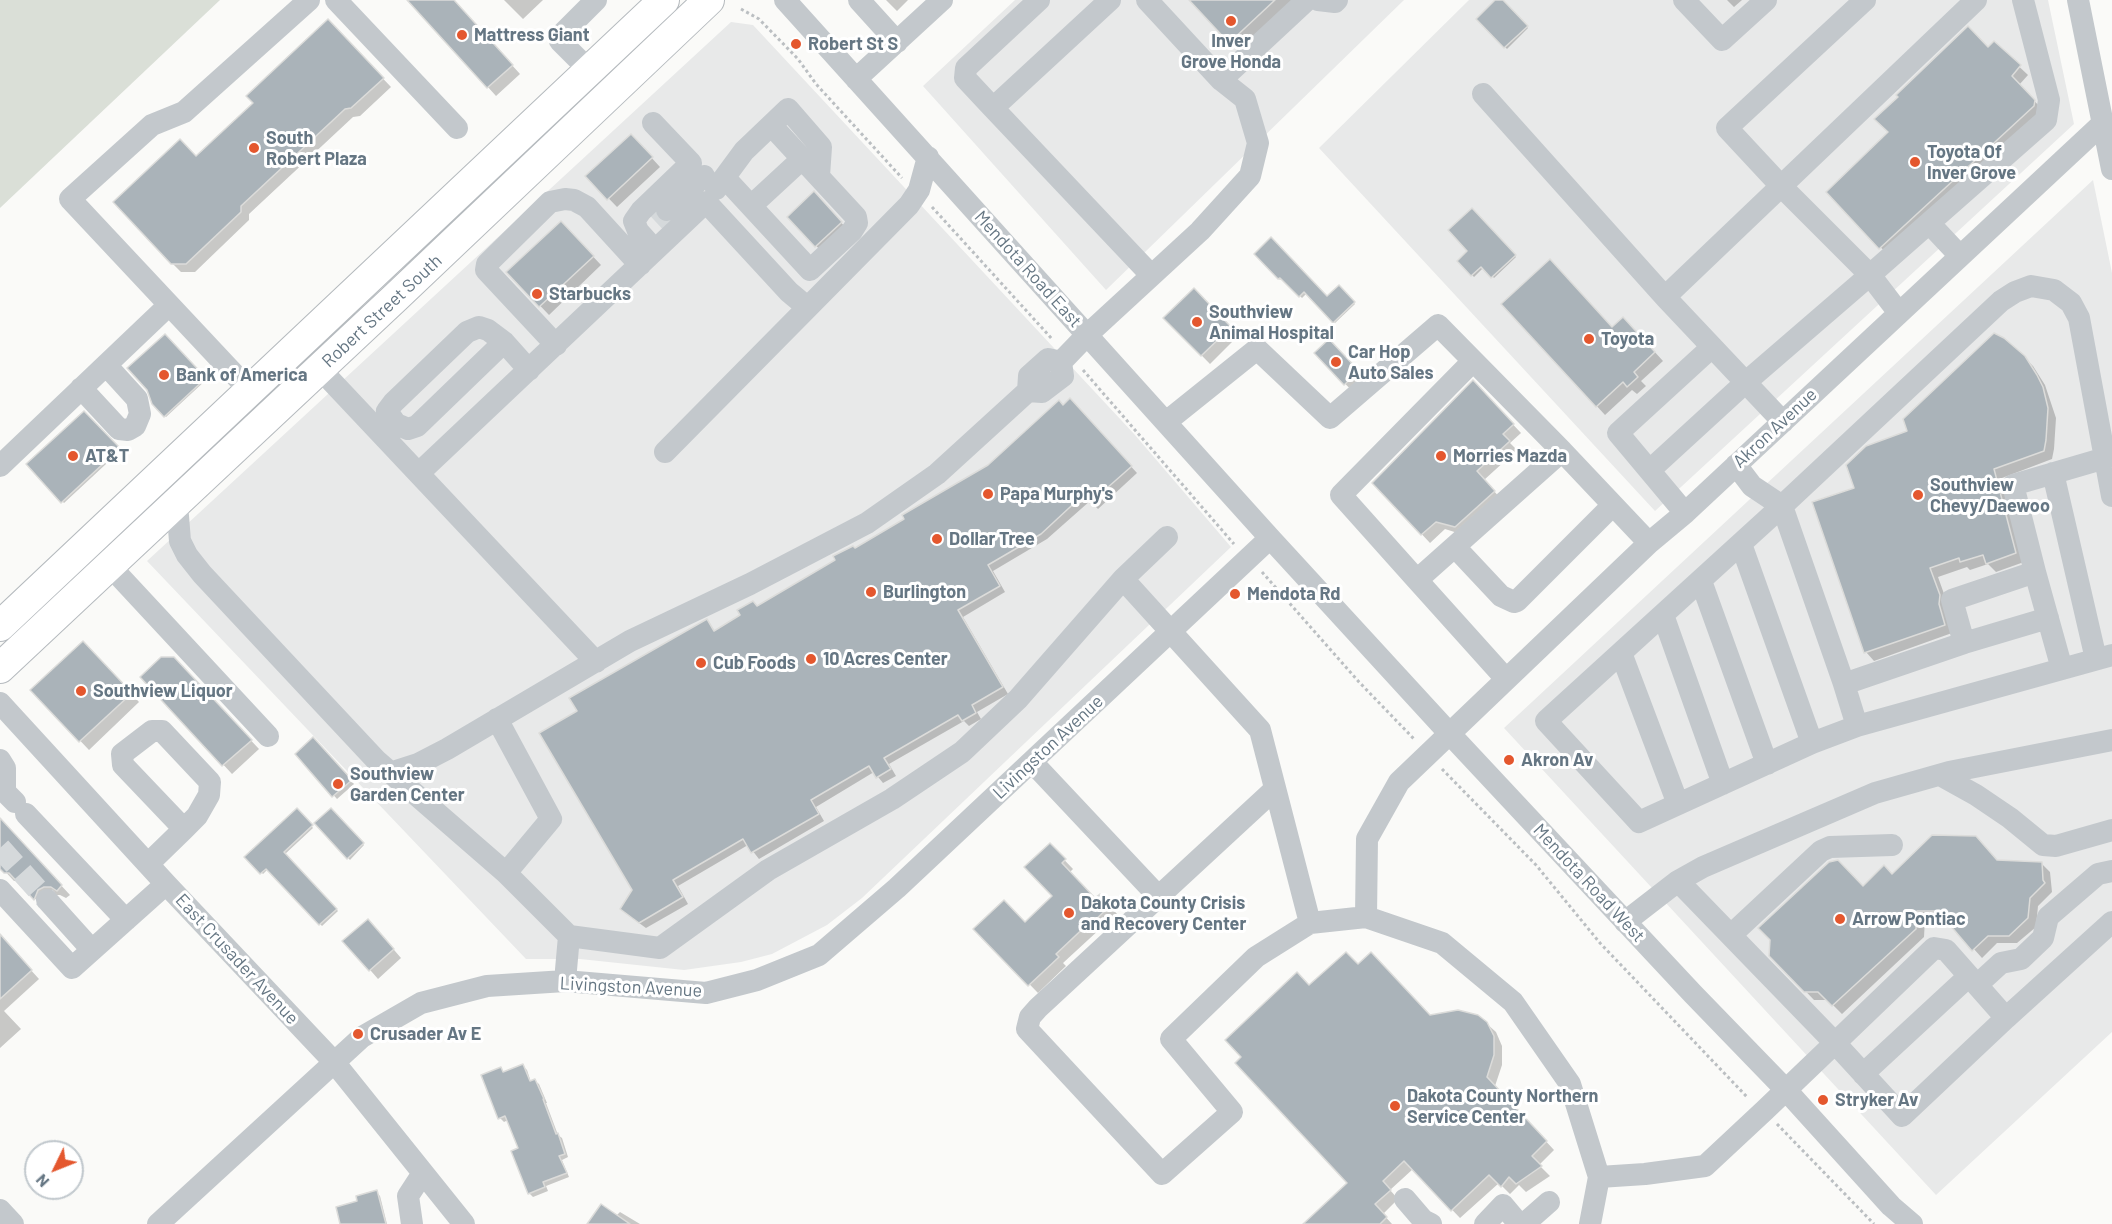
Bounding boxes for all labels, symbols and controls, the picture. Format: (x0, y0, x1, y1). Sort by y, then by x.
marker: Inver Grove Honda (1224, 14, 1238, 28)
place label: Mattress Giant (474, 24, 590, 46)
marker: Mattress Giant (455, 28, 469, 42)
place label: Inver Grove Honda (1181, 30, 1281, 72)
place label: Robert St S (808, 33, 898, 55)
marker: Robert St S (789, 37, 803, 51)
place label: South Robert Plaza (266, 127, 367, 170)
marker: South Robert Plaza (247, 141, 261, 155)
place label: Toyota Of Inver Grove (1927, 141, 2016, 184)
marker: Toyota Of Inver Grove (1908, 155, 1922, 169)
street label: Mendota Road East (970, 206, 1086, 332)
street label: Robert Street South (318, 250, 446, 372)
place label: Starbucks (549, 283, 631, 305)
marker: Starbucks (530, 287, 544, 301)
place label: Southview Animal Hospital (1209, 301, 1334, 344)
marker: Southview Animal Hospital (1190, 315, 1204, 329)
place label: Toyota (1601, 328, 1654, 350)
marker: Toyota (1582, 332, 1596, 346)
place label: Car Hop Auto Sales (1348, 341, 1433, 384)
marker: Car Hop Auto Sales (1329, 355, 1343, 369)
place label: Bank of America (176, 364, 308, 386)
marker: Bank of America (157, 368, 171, 382)
street label: Akron Avenue (1729, 384, 1821, 472)
place label: AT&T (85, 445, 129, 467)
place label: Morries Mazda (1453, 445, 1567, 467)
marker: AT&T (66, 449, 80, 463)
marker: Morries Mazda (1434, 449, 1448, 463)
place label: Southview Chevy/Daewoo (1930, 474, 2050, 516)
place label: Papa Murphy's (1000, 483, 1113, 505)
marker: Papa Murphy's (981, 487, 995, 501)
marker: Southview Chevy/Daewoo (1911, 488, 1925, 502)
place label: Dollar Tree (949, 528, 1035, 550)
marker: Dollar Tree (930, 532, 944, 546)
place label: Burlington (883, 581, 966, 603)
place label: Mendota Rd (1247, 583, 1341, 605)
marker: Burlington (864, 585, 878, 599)
marker: Mendota Rd (1228, 587, 1242, 601)
place label: 10 Acres Center (823, 648, 948, 670)
place label: Cub Foods (713, 652, 796, 674)
marker: 10 Acres Center (804, 652, 818, 666)
marker: Cub Foods (694, 656, 708, 670)
place label: Southview Liquor (93, 680, 233, 702)
marker: Southview Liquor (74, 684, 88, 698)
street label: Livingston Avenue (989, 691, 1107, 803)
place label: Akron Av (1521, 749, 1593, 771)
marker: Akron Av (1502, 753, 1516, 767)
place label: Southview Garden Center (350, 763, 465, 806)
marker: Southview Garden Center (331, 777, 345, 791)
street label: Mendota Road West (1529, 819, 1649, 947)
street label: East Crusader Avenue (171, 889, 303, 1029)
place label: Dakota County Crisis and Recovery Center (1081, 892, 1246, 934)
marker: Dakota County Crisis and Recovery Center (1062, 906, 1076, 920)
place label: Arrow Pontiac (1852, 908, 1966, 930)
marker: Arrow Pontiac (1833, 912, 1847, 926)
street label: Livingston Avenue (559, 972, 703, 1002)
place label: Crusader Av E (370, 1023, 481, 1045)
marker: Crusader Av E (351, 1027, 365, 1041)
place label: Dakota County Northern Service Center (1407, 1085, 1598, 1128)
place label: Stryker Av (1835, 1089, 1918, 1111)
marker: Stryker Av (1816, 1093, 1830, 1107)
marker: Dakota County Northern Service Center (1388, 1099, 1402, 1113)
north arrow (24, 1140, 84, 1200)
text: N (31, 1171, 53, 1192)

